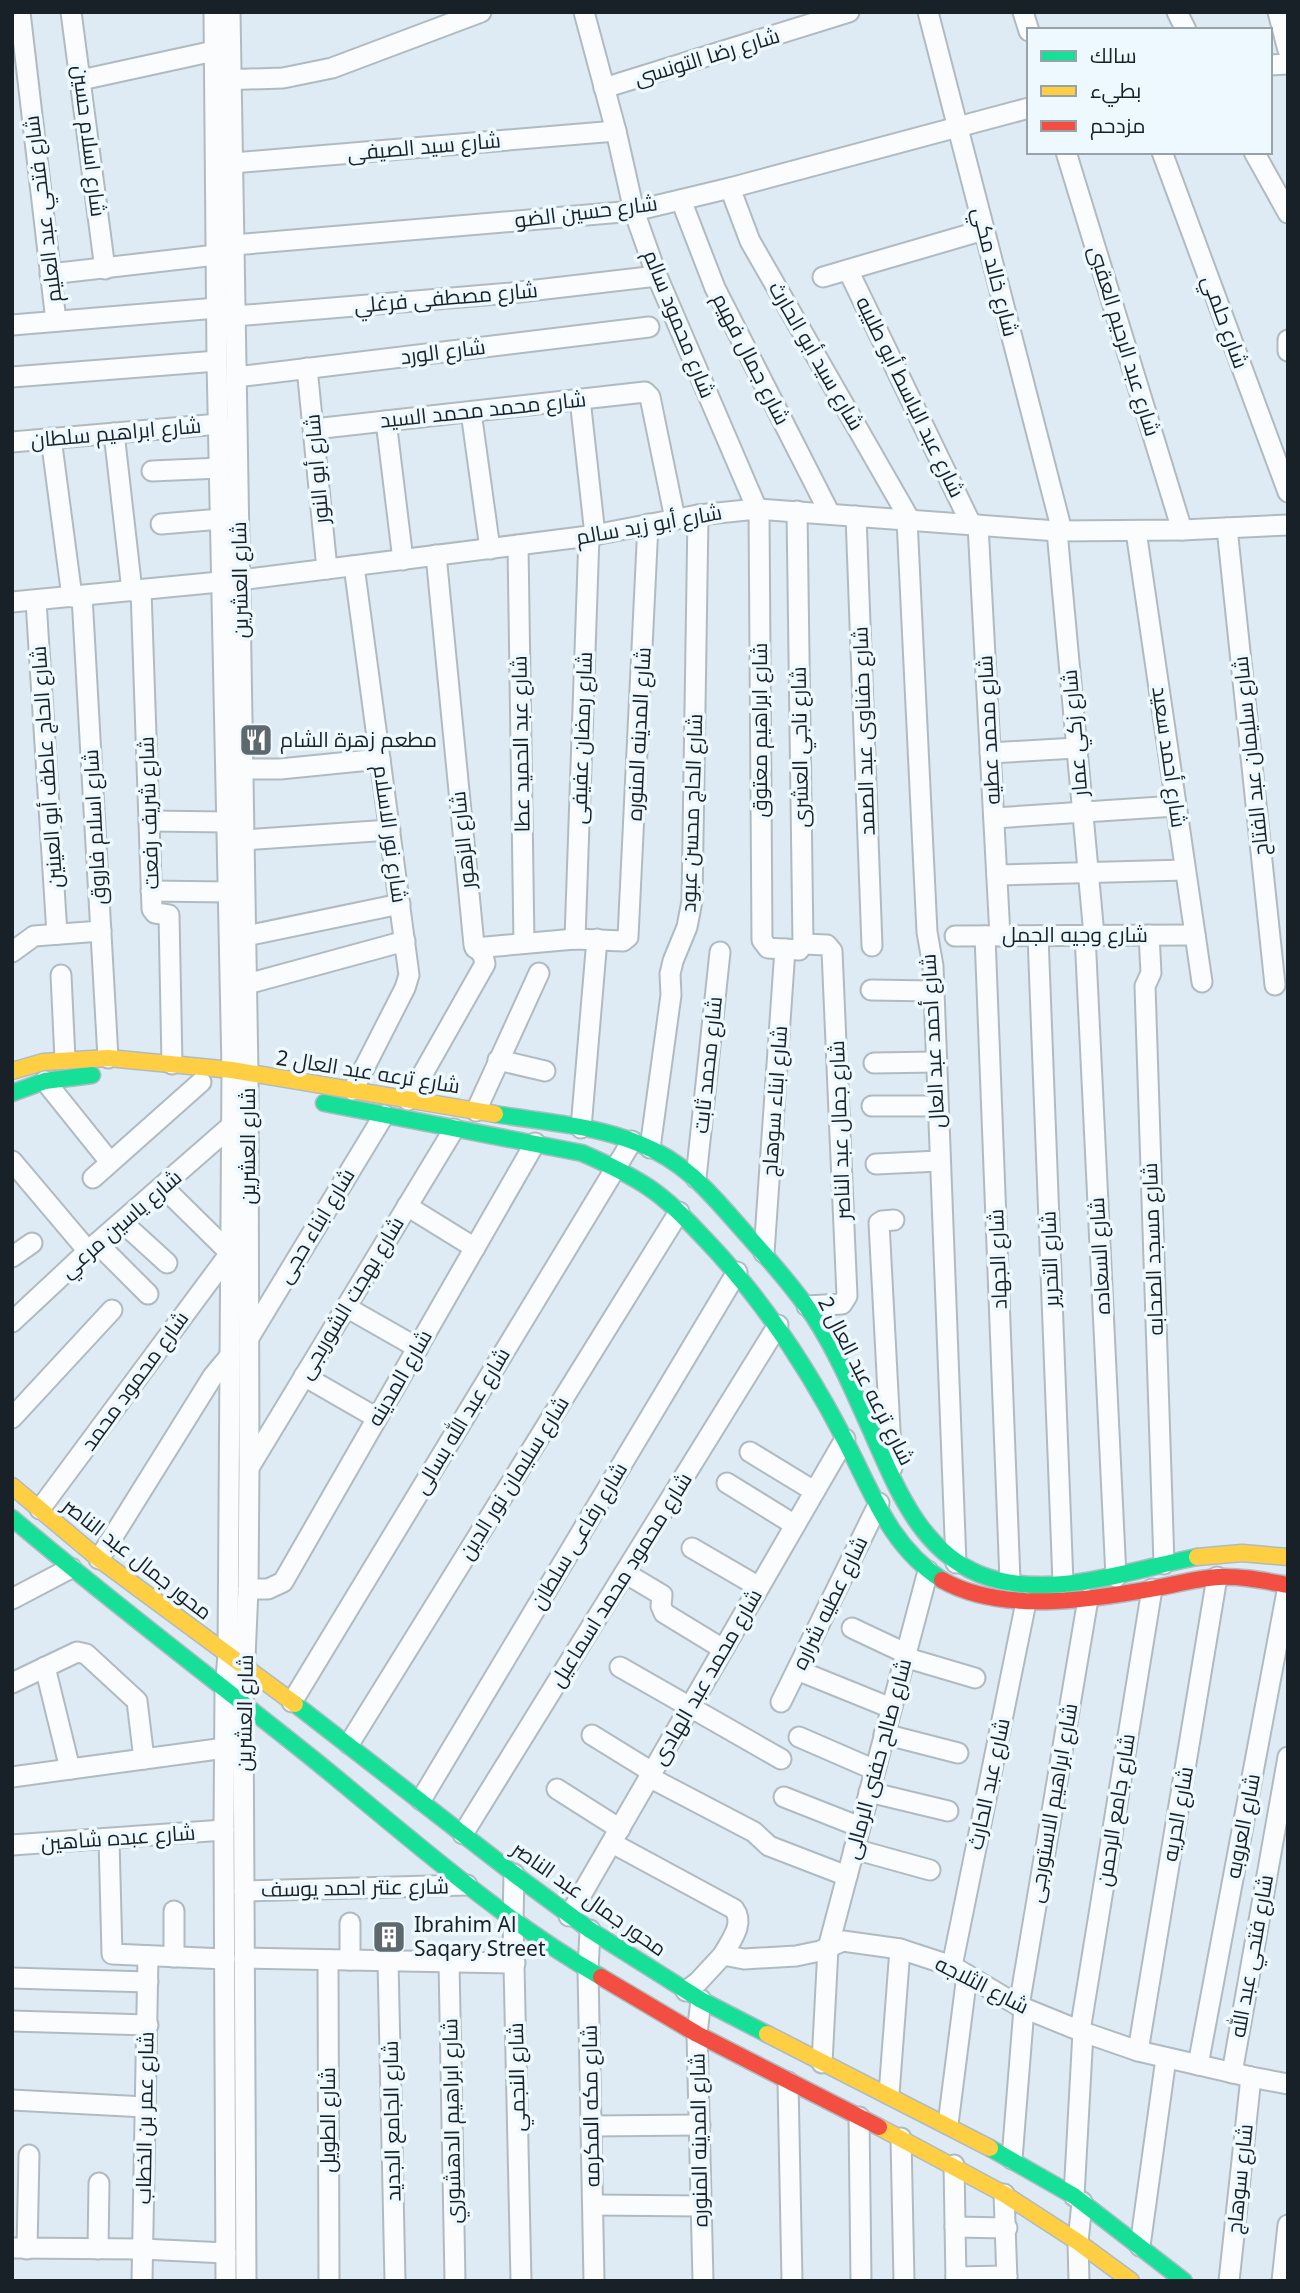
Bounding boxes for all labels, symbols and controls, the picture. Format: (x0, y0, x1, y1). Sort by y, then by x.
street label: شارع رضا التونسى (631, 21, 783, 92)
legend (1027, 28, 1272, 154)
text: سالك (1090, 41, 1137, 69)
street label: شارع اسلام حسين (66, 64, 113, 218)
text: بطيء (1090, 76, 1141, 107)
text: مزدحم (1090, 111, 1145, 140)
street label: شارع فتحي عبد العليم (17, 114, 70, 304)
street label: شارع سيد الصيفى (346, 125, 502, 168)
street label: شارع حسين الضو (513, 188, 659, 235)
street label: شارع خالد مكي (963, 204, 1026, 340)
street label: شارع عبد الرحيم العقبى (1082, 242, 1167, 440)
street label: شارع محمود سالم (637, 245, 722, 402)
street label: شارع حلمي (1193, 271, 1256, 373)
street label: شارع مصطفى فرغلي (353, 275, 539, 322)
street label: شارع سيد أبو الحارث (762, 276, 871, 436)
street label: شارع جمال فهيم (706, 288, 797, 430)
street label: شارع عبد الباسط أبو طليبه (849, 291, 972, 502)
street label: شارع الورد (399, 332, 487, 371)
street label: شارع محمد محمد السيد (378, 384, 587, 435)
street label: شارع ابراهيم سلطان (29, 411, 203, 454)
street label: شارع أبو النور (297, 413, 336, 526)
street label: شارع أبو زيد سالم (574, 497, 724, 552)
street label: شارع العشرين (224, 521, 255, 639)
street label: شارع حفناوى عبد الصمد (845, 626, 882, 836)
street label: شارع ابراهيم معتوق (745, 643, 774, 817)
street label: شارع الحاج عاطف أبو العينين (24, 645, 69, 889)
street label: شارع المدينه المنوره (619, 646, 658, 822)
street label: شارع رمضان عفيفى (564, 651, 599, 825)
street label: شارع عبد الحميد عطا (504, 655, 537, 833)
street label: شارع محمد عطيه (970, 655, 1007, 805)
street label: شارع سليمان عبد الفتاح (1226, 655, 1275, 857)
street label: شارع ناجي العشرى (784, 666, 817, 828)
street label: شارع زكي عمار (1055, 668, 1097, 799)
street label: شارع أحمد سعيد (1145, 684, 1194, 829)
street label: شارع الحاج محسن عبود (674, 713, 709, 913)
restaurant icon: مطعم زهرة الشام (237, 721, 275, 759)
place label: مطعم زهرة الشام (280, 725, 437, 754)
street label: شارع شريف رفعت (131, 736, 166, 890)
street label: شارع اسلام فاروق (76, 748, 113, 906)
street label: شارع نور الاسلام (366, 763, 415, 905)
street label: شارع الزهور (443, 790, 482, 891)
street label: شارع وجيه الجمل (1002, 920, 1148, 949)
street label: شارع أحمد عبد العال (913, 953, 952, 1129)
street label: شارع محمد ثابت (686, 995, 729, 1135)
street label: شارع ابناء سوهاج (755, 1025, 794, 1177)
street label: شارع جمال عبد الناصر (822, 1040, 857, 1221)
street label: شارع ترعه عبد العال 2 (274, 1043, 462, 1100)
street label: شارع العشرين (233, 1088, 262, 1204)
street label: شارع مسجد الصحابه (1135, 1162, 1170, 1336)
street label: شارع ياسين مرعي (54, 1163, 189, 1286)
street label: شارع ابناء حجى (270, 1163, 361, 1289)
street label: شارع السعاده (1082, 1197, 1117, 1316)
street label: شارع الجهاد (981, 1208, 1014, 1310)
street label: شارع التحرير (1033, 1210, 1066, 1309)
street label: شارع بهجت الشوربجى (291, 1211, 411, 1384)
street label: شارع ترعه عبد العال 2 (811, 1291, 922, 1470)
street label: شارع محمود محمد (74, 1305, 195, 1456)
street label: شارع المدينه (360, 1324, 439, 1431)
street label: شارع عبد الله بسالى (406, 1342, 517, 1499)
street label: شارع سليمان نور الدين (452, 1390, 576, 1565)
street label: شارع رفاعى سلطان (523, 1457, 634, 1615)
street label: شارع محمود محمد اسماعيل (543, 1467, 699, 1693)
street label: محور جمال عبد الناصر (56, 1490, 218, 1625)
street label: شارع عطيه شراره (785, 1531, 874, 1674)
street label: شارع محمد عبد الهادى (644, 1583, 769, 1770)
street label: شارع العشرين (229, 1654, 260, 1772)
street label: شارع صالح حفنى الرمالى (837, 1655, 918, 1862)
street label: شارع ابراهيم الاستورجى (1021, 1701, 1084, 1905)
street label: شارع عبد الحارث (960, 1715, 1017, 1852)
street label: شارع جامع الرحمن (1089, 1731, 1142, 1888)
street label: شارع الحريه (1155, 1764, 1200, 1864)
street label: شارع العروبه (1218, 1771, 1267, 1881)
street label: شارع عبده شاهين (40, 1818, 196, 1857)
street label: محور جمال عبد الناصر (506, 1834, 672, 1962)
street label: شارع عنتر احمد يوسف (261, 1871, 449, 1904)
street label: شارع فتحي عبد الله (1223, 1872, 1282, 2040)
place label: Ibrahim Al Saqary Street (414, 1910, 546, 1962)
building icon: Ibrahim Al Saqary Street (370, 1918, 408, 1956)
street label: شارع الثلاجه (930, 1949, 1034, 2021)
street label: شارع ابراهيم الدهشوري (435, 2018, 470, 2224)
street label: شارع النجمي (501, 2022, 534, 2132)
street label: شارع مكه المكرمه (575, 2025, 606, 2187)
street label: شارع عمر بن الخطاب (128, 2031, 161, 2205)
street label: شارع الجامع الجديد (376, 2040, 407, 2202)
street label: شارع المدينه المنوره (682, 2053, 715, 2227)
street label: شارع الطويل (313, 2067, 342, 2173)
street label: شارع سوهاج (1219, 2122, 1260, 2236)

